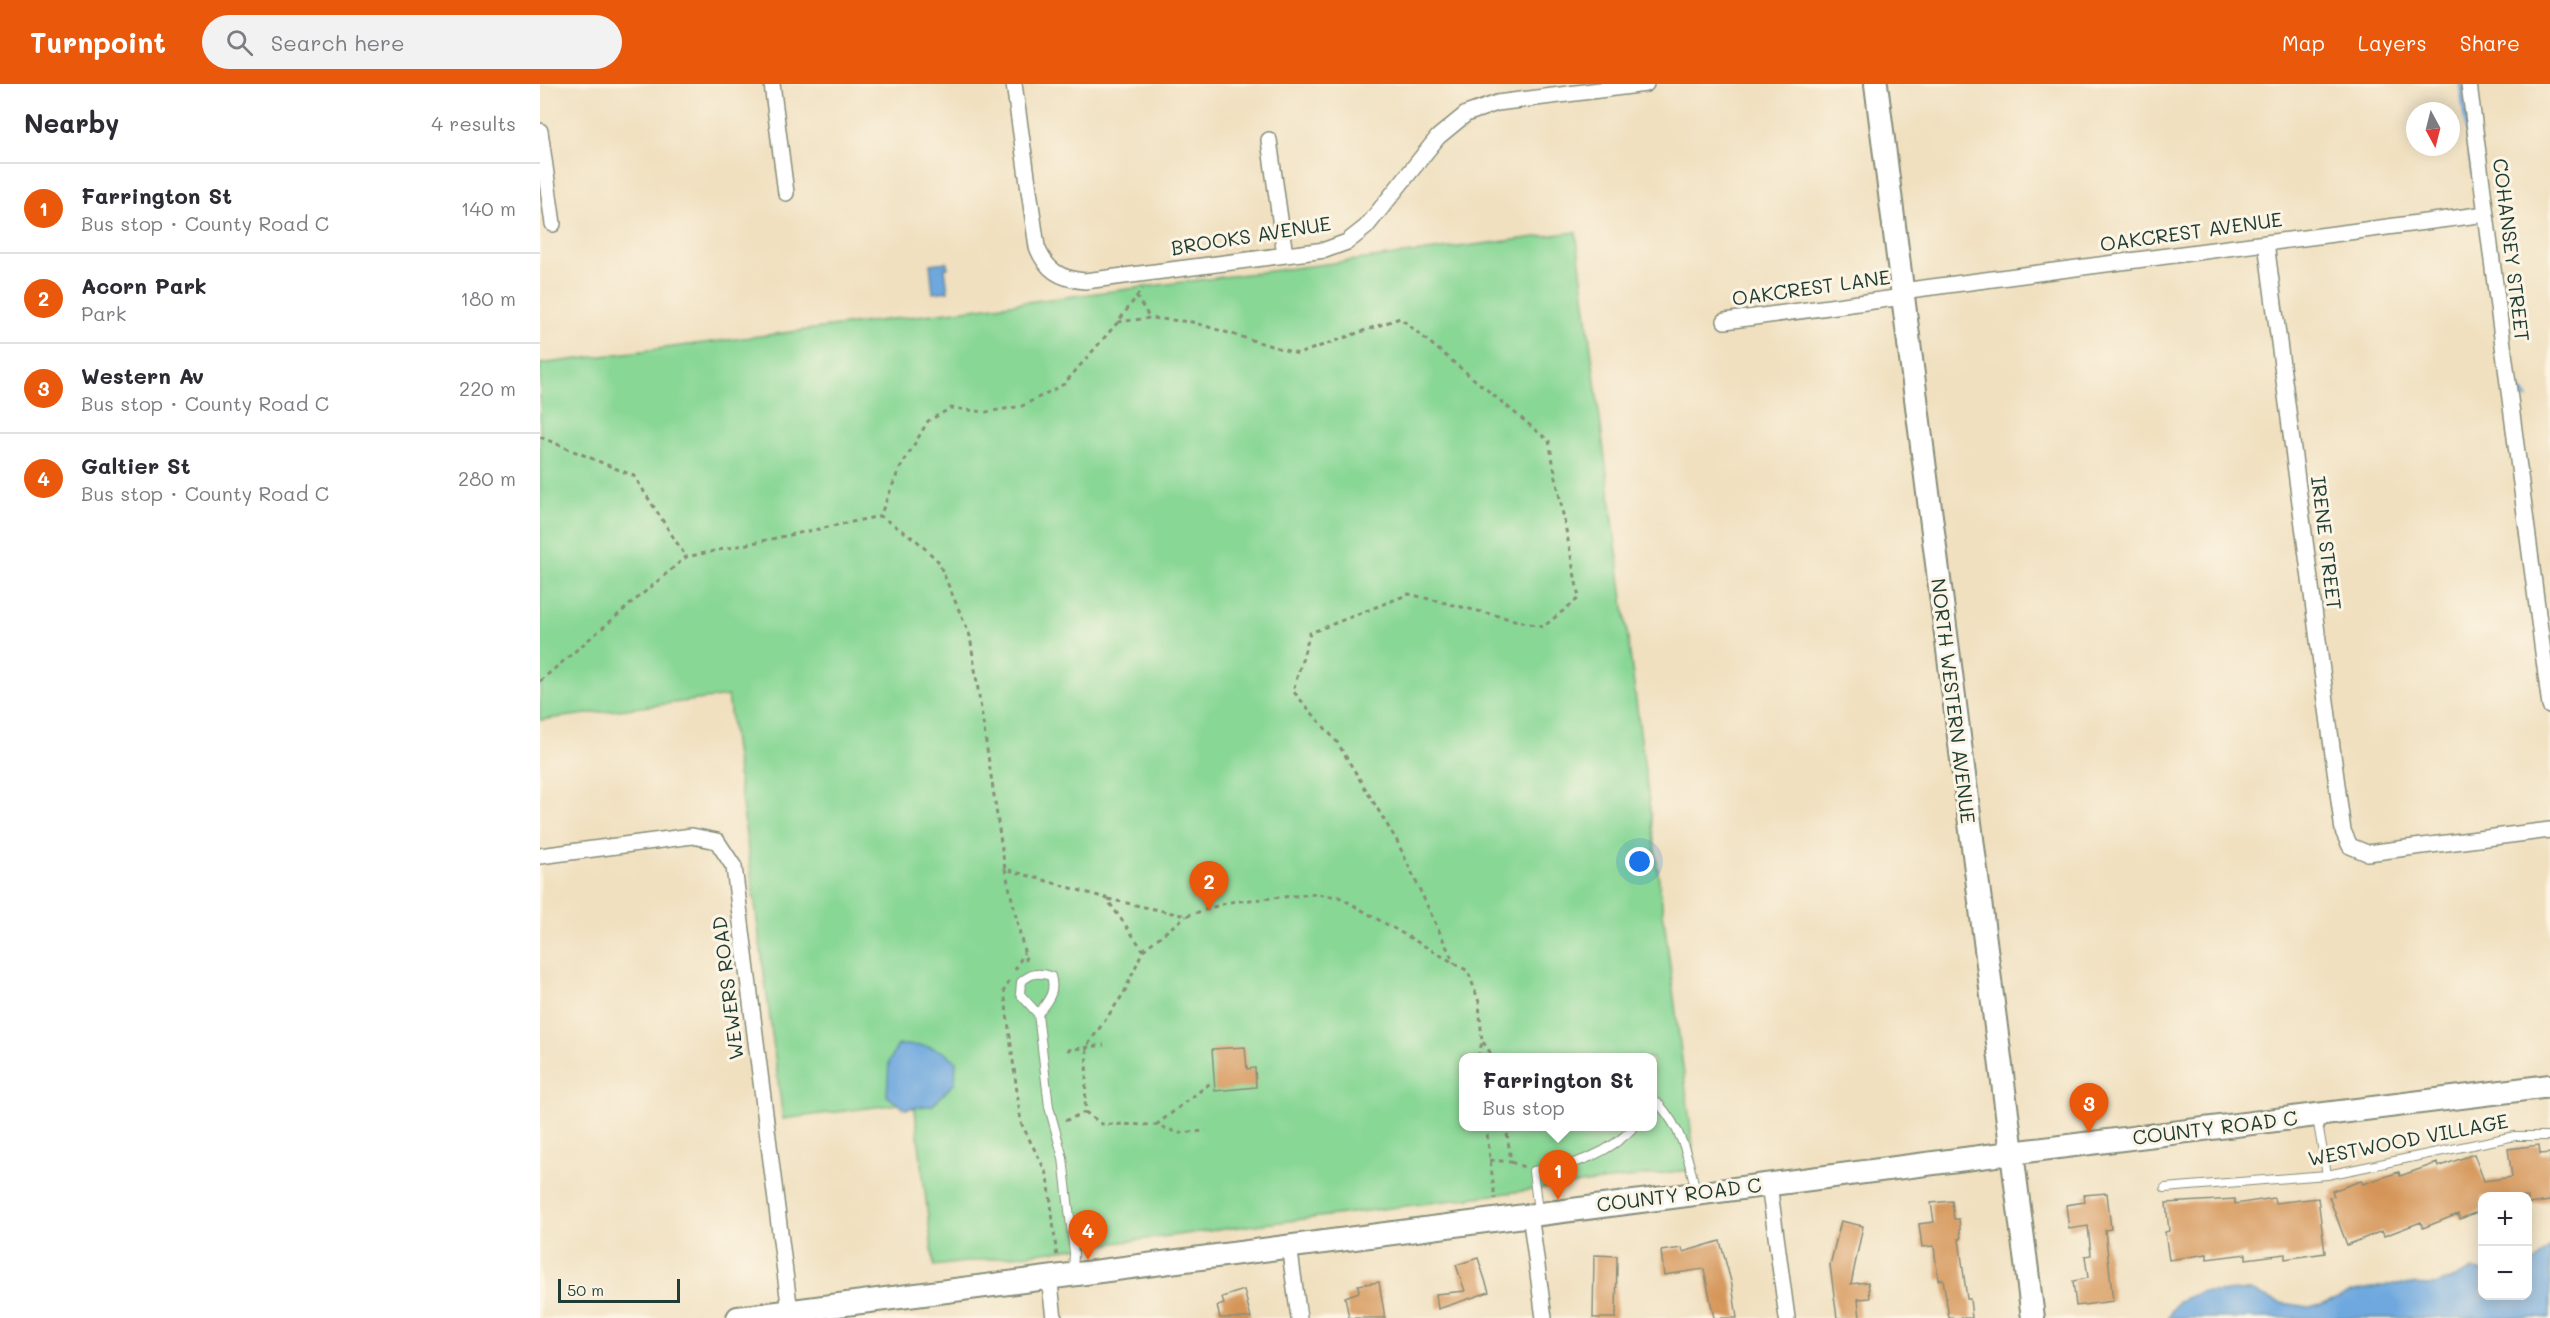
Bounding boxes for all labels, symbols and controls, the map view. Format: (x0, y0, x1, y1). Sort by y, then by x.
search box (202, 15, 622, 69)
text: Turnpoint (30, 24, 166, 60)
icon: search (223, 26, 256, 59)
text: Search here (271, 28, 405, 57)
text: Map (2282, 29, 2325, 56)
text: Layers (2358, 29, 2427, 56)
text: Share (2460, 29, 2520, 56)
north arrow (2406, 102, 2460, 156)
text: Nearby (24, 106, 119, 140)
text: 4 results (431, 110, 516, 136)
street label: COHANSEY STREET (2488, 157, 2536, 343)
text: Farrington St (81, 181, 232, 210)
text: 1 (39, 195, 48, 221)
text: 140 m (461, 195, 516, 221)
street label: OAKCREST AVENUE (2098, 205, 2284, 257)
text: Bus stop · County Road C (81, 210, 329, 236)
street label: BROOKS AVENUE (1169, 210, 1333, 260)
street label: OAKCREST LANE (1730, 263, 1892, 311)
text: Acorn Park (81, 271, 207, 300)
text: 2 (38, 285, 49, 311)
text: 180 m (460, 285, 516, 311)
text: Park (81, 300, 126, 326)
text: Western Av (81, 361, 204, 390)
text: 3 (38, 375, 50, 401)
text: 220 m (459, 375, 516, 401)
text: Bus stop · County Road C (81, 390, 329, 416)
text: Galtier St (81, 451, 191, 480)
text: 4 (37, 465, 50, 491)
text: 280 m (458, 465, 516, 491)
street label: IRENE STREET (2306, 474, 2348, 611)
text: Bus stop · County Road C (81, 480, 329, 506)
street label: NORTH WESTERN AVENUE (1926, 577, 1982, 825)
your location (1625, 847, 1654, 876)
pin: 2 (1190, 862, 1228, 911)
street label: WEWERS ROAD (705, 915, 749, 1062)
popup (1459, 1053, 1657, 1131)
text: Farrington St (1483, 1065, 1633, 1094)
pin: 3 (2070, 1084, 2108, 1133)
text: Bus stop (1483, 1094, 1565, 1120)
street label: COUNTY ROAD C (2131, 1104, 2299, 1150)
street label: WESTWOOD VILLAGE (2305, 1107, 2510, 1171)
pin: 1 (1538, 1150, 1578, 1200)
street label: COUNTY ROAD C (1595, 1171, 1763, 1217)
map controls (2478, 1192, 2532, 1300)
button: + (2478, 1192, 2532, 1246)
pin: 4 (1068, 1210, 1108, 1260)
button: − (2478, 1246, 2532, 1300)
scale bar (558, 1276, 680, 1304)
text: 50 m (567, 1279, 604, 1300)

